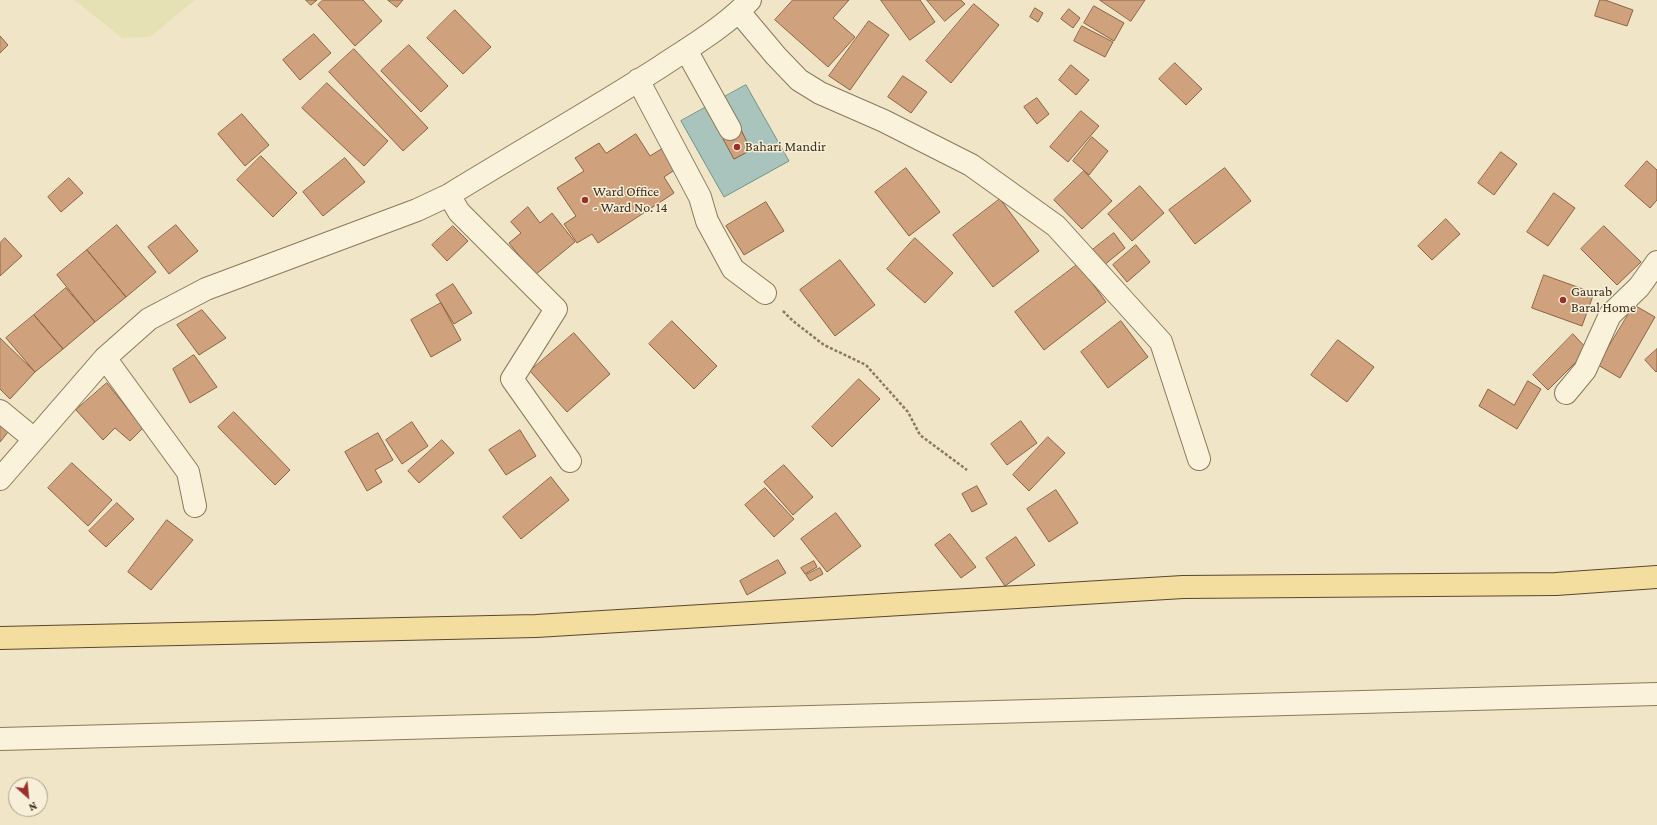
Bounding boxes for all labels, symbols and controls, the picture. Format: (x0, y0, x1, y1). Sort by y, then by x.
place label: Bahari Mandir (745, 139, 826, 155)
marker: Bahari Mandir (732, 142, 742, 152)
place label: Ward Office - Ward No. 14 (593, 184, 668, 216)
marker: Ward Office - Ward No. 14 (580, 195, 590, 205)
place label: Gaurab Baral Home (1571, 284, 1636, 316)
marker: Gaurab Baral Home (1558, 295, 1568, 305)
north arrow (8, 777, 48, 817)
text: N (27, 800, 39, 814)

